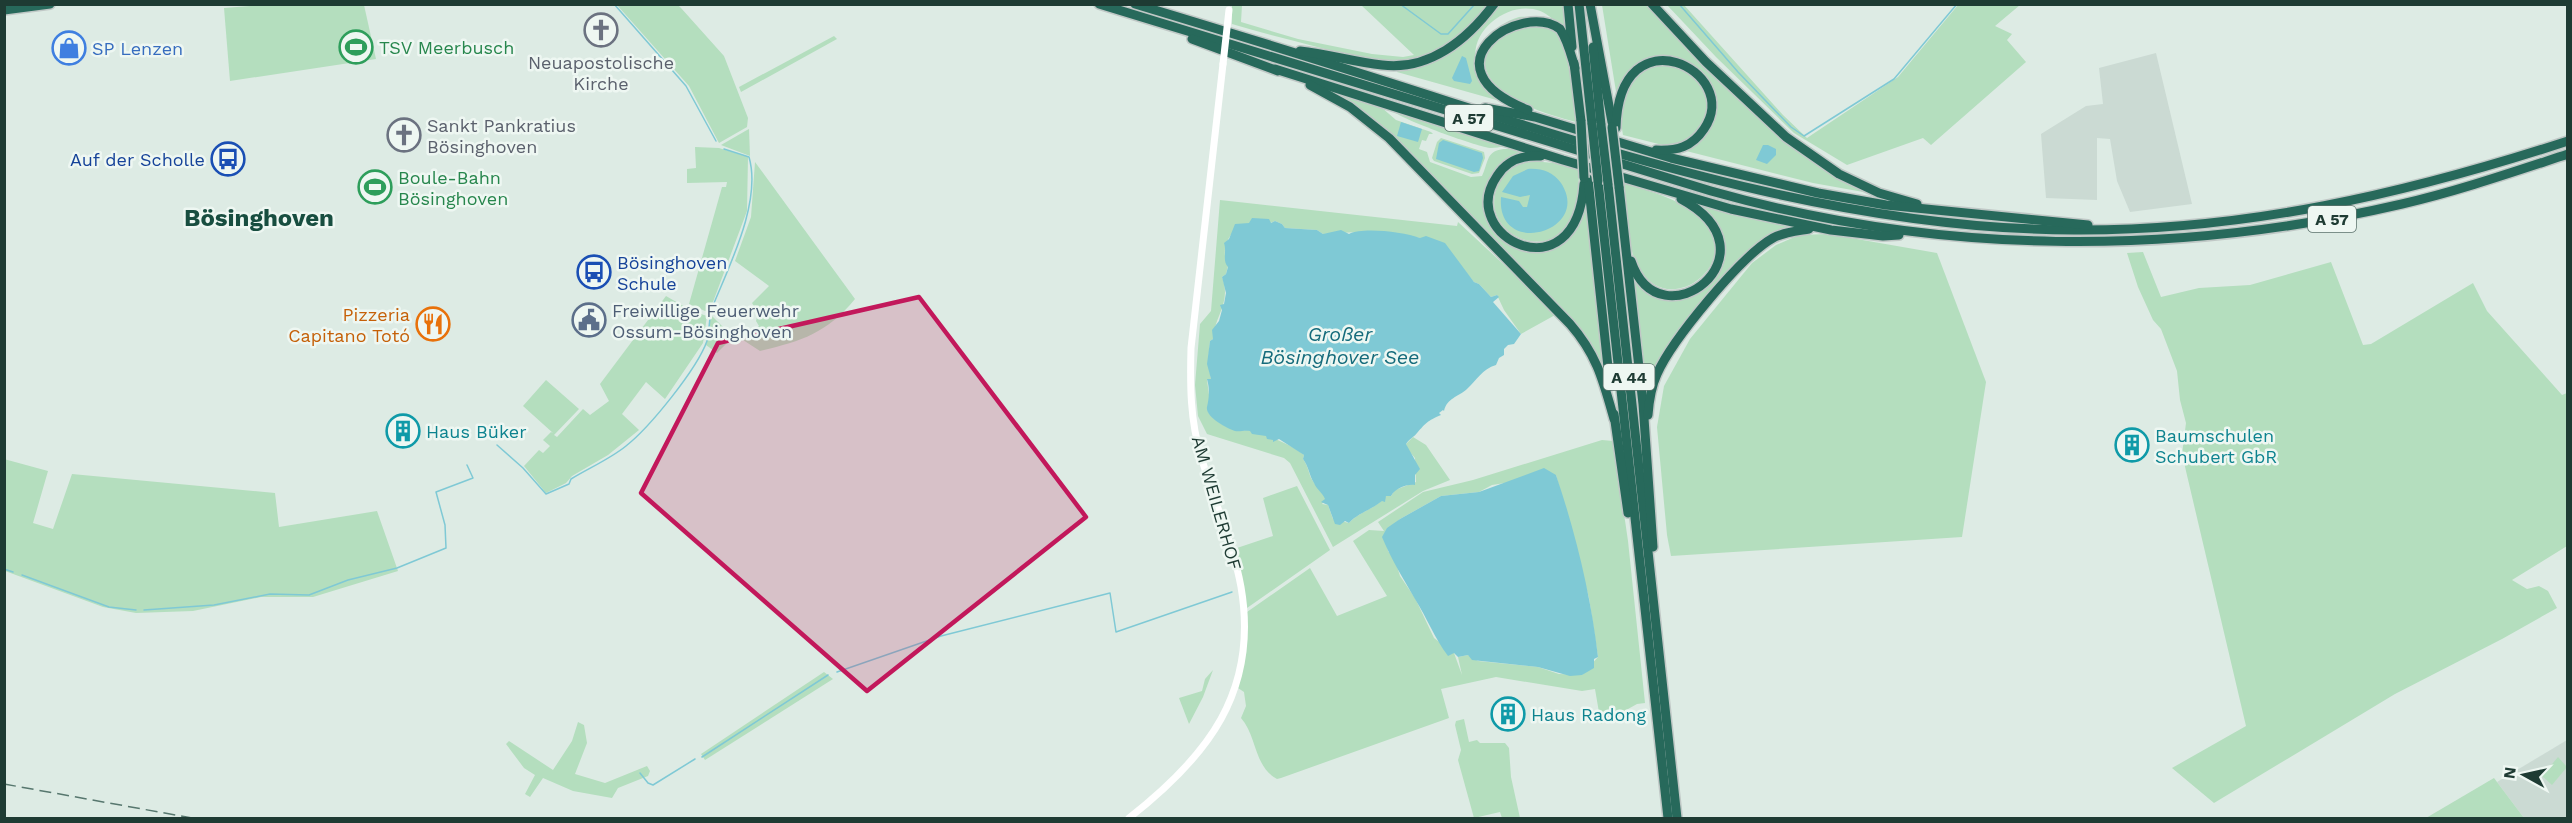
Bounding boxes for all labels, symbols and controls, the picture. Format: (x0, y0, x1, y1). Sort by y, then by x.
church icon: Neuapostolische Kirche (583, 12, 619, 48)
sports icon: TSV Meerbusch (338, 29, 374, 65)
shop icon: SP Lenzen (51, 30, 87, 66)
place label: TSV Meerbusch (379, 37, 514, 58)
place label: SP Lenzen (92, 38, 183, 59)
place label: Neuapostolische Kirche (528, 52, 674, 94)
road number: A 57 (1445, 105, 1493, 131)
place label: Sankt Pankratius Bösinghoven (427, 115, 576, 157)
church icon: Sankt Pankratius Bösinghoven (386, 117, 422, 153)
bus stop icon: Auf der Scholle (210, 141, 246, 177)
place label: Auf der Scholle (70, 149, 205, 170)
place label: Boule-Bahn Bösinghoven (398, 167, 508, 209)
sports icon: Boule-Bahn Bösinghoven (357, 169, 393, 205)
district label: Bösinghoven (184, 204, 334, 232)
road number: A 57 (2308, 206, 2356, 232)
place label: Bösinghoven Schule (617, 252, 727, 294)
bus stop icon: Bösinghoven Schule (576, 254, 612, 290)
place label: Freiwillige Feuerwehr Ossum-Bösinghoven (612, 300, 799, 342)
public building icon: Freiwillige Feuerwehr Ossum-Bösinghoven (571, 302, 607, 338)
place label: Pizzeria Capitano Totó (288, 304, 410, 346)
restaurant icon: Pizzeria Capitano Totó (415, 306, 451, 342)
water label: Großer Bösinghover See (1260, 322, 1420, 369)
road number: A 44 (1604, 364, 1654, 390)
building icon: Haus Büker (385, 413, 421, 449)
place label: Haus Büker (426, 421, 527, 442)
place label: Baumschulen Schubert GbR (2155, 425, 2277, 467)
building icon: Baumschulen Schubert GbR (2114, 427, 2150, 463)
street label: AM WEILERHOF (1188, 433, 1246, 573)
building icon: Haus Radong (1490, 696, 1526, 732)
place label: Haus Radong (1531, 704, 1646, 725)
north arrow (2494, 745, 2554, 805)
text: N (2499, 766, 2520, 780)

